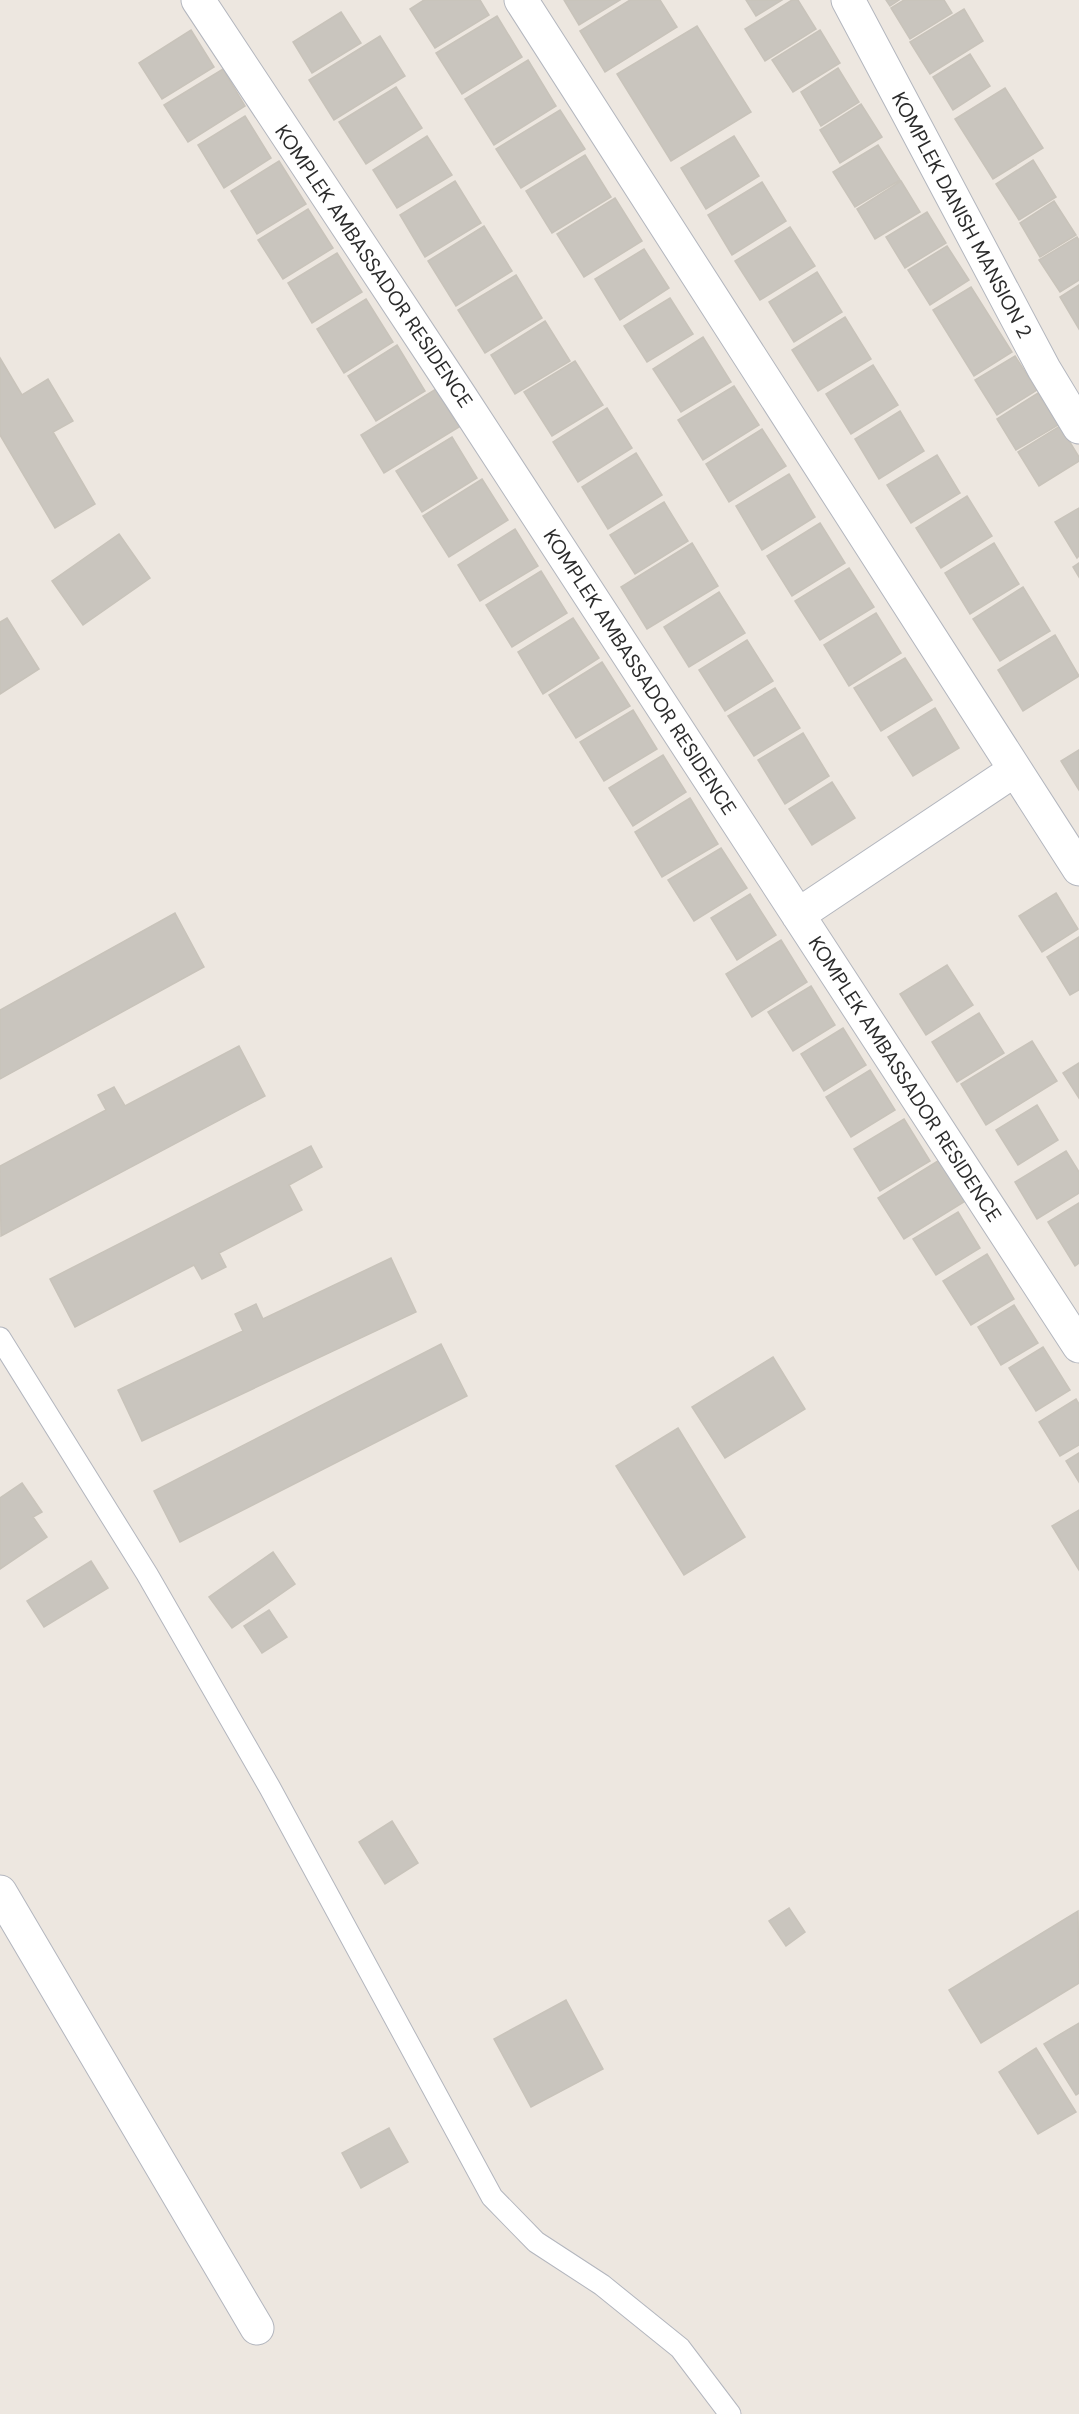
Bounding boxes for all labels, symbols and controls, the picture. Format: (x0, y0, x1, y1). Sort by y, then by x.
street label: KOMPLEK DANISH MANSION 2 (886, 87, 1038, 343)
street label: KOMPLEK AMBASSADOR RESIDENCE (269, 120, 479, 412)
street label: KOMPLEK AMBASSADOR RESIDENCE (538, 524, 742, 820)
street label: KOMPLEK AMBASSADOR RESIDENCE (803, 931, 1007, 1227)

